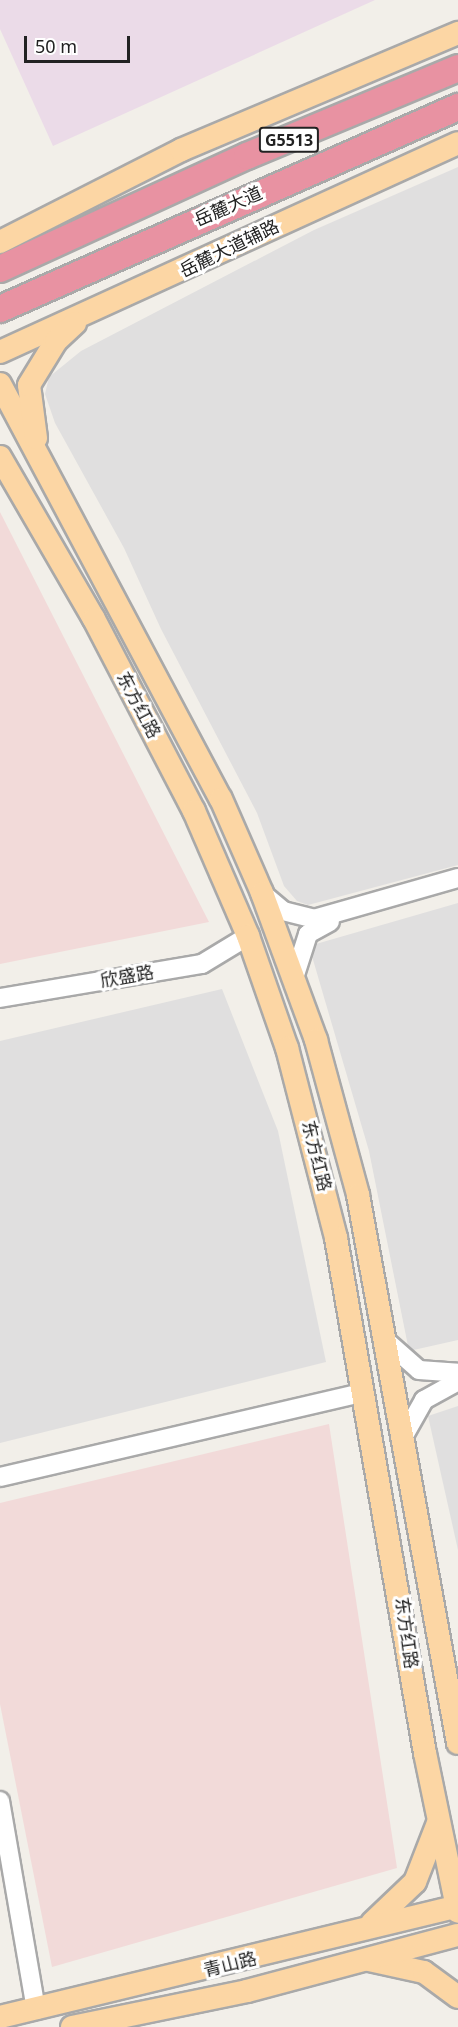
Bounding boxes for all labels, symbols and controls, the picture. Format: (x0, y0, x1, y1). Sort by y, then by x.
scale bar (27, 24, 134, 62)
text: 50 m (35, 34, 77, 58)
road number: G5513 (258, 127, 320, 153)
street label: 岳麓大道 (191, 181, 265, 231)
street label: 岳麓大道辅路 (176, 215, 282, 281)
street label: 东方红路 (113, 668, 165, 742)
street label: 欣盛路 (99, 961, 155, 991)
street label: 东方红路 (298, 1118, 336, 1194)
street label: 东方红路 (391, 1596, 423, 1670)
street label: 青山路 (201, 1947, 259, 1981)

